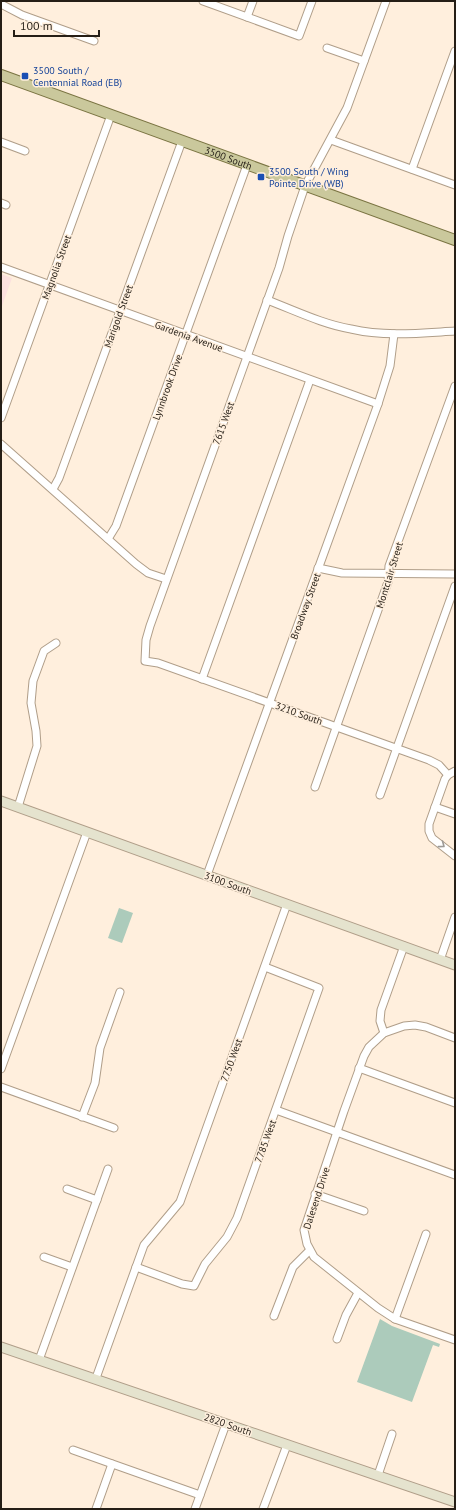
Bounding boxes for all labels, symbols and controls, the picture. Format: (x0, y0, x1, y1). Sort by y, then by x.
scale bar (14, 12, 99, 38)
text: 100 m (20, 18, 53, 33)
place label: 3500 South / Centennial Road (EB) (33, 64, 122, 89)
marker: 3500 South / Centennial Road (EB) (20, 71, 30, 81)
street label: 3500 South (203, 144, 254, 173)
place label: 3500 South / Wing Pointe Drive (WB) (269, 165, 349, 190)
marker: 3500 South / Wing Pointe Drive (WB) (256, 172, 266, 182)
street label: Magnolia Street (39, 233, 74, 301)
street label: Marigold Street (101, 282, 136, 349)
street label: Gardenia Avenue (153, 318, 225, 355)
street label: Lynnbrook Drive (150, 353, 185, 422)
street label: 7615 West (210, 399, 237, 446)
street label: Montclair Street (373, 540, 406, 610)
street label: Broadway Street (287, 571, 324, 641)
street label: 3210 South (273, 699, 324, 728)
one-way arrow (437, 841, 444, 848)
street label: 3100 South (202, 869, 253, 898)
street label: 7750 West (218, 1036, 245, 1083)
street label: 7785 West (252, 1117, 279, 1164)
street label: Dalesend Drive (300, 1165, 333, 1231)
street label: 2820 South (202, 1410, 253, 1439)

